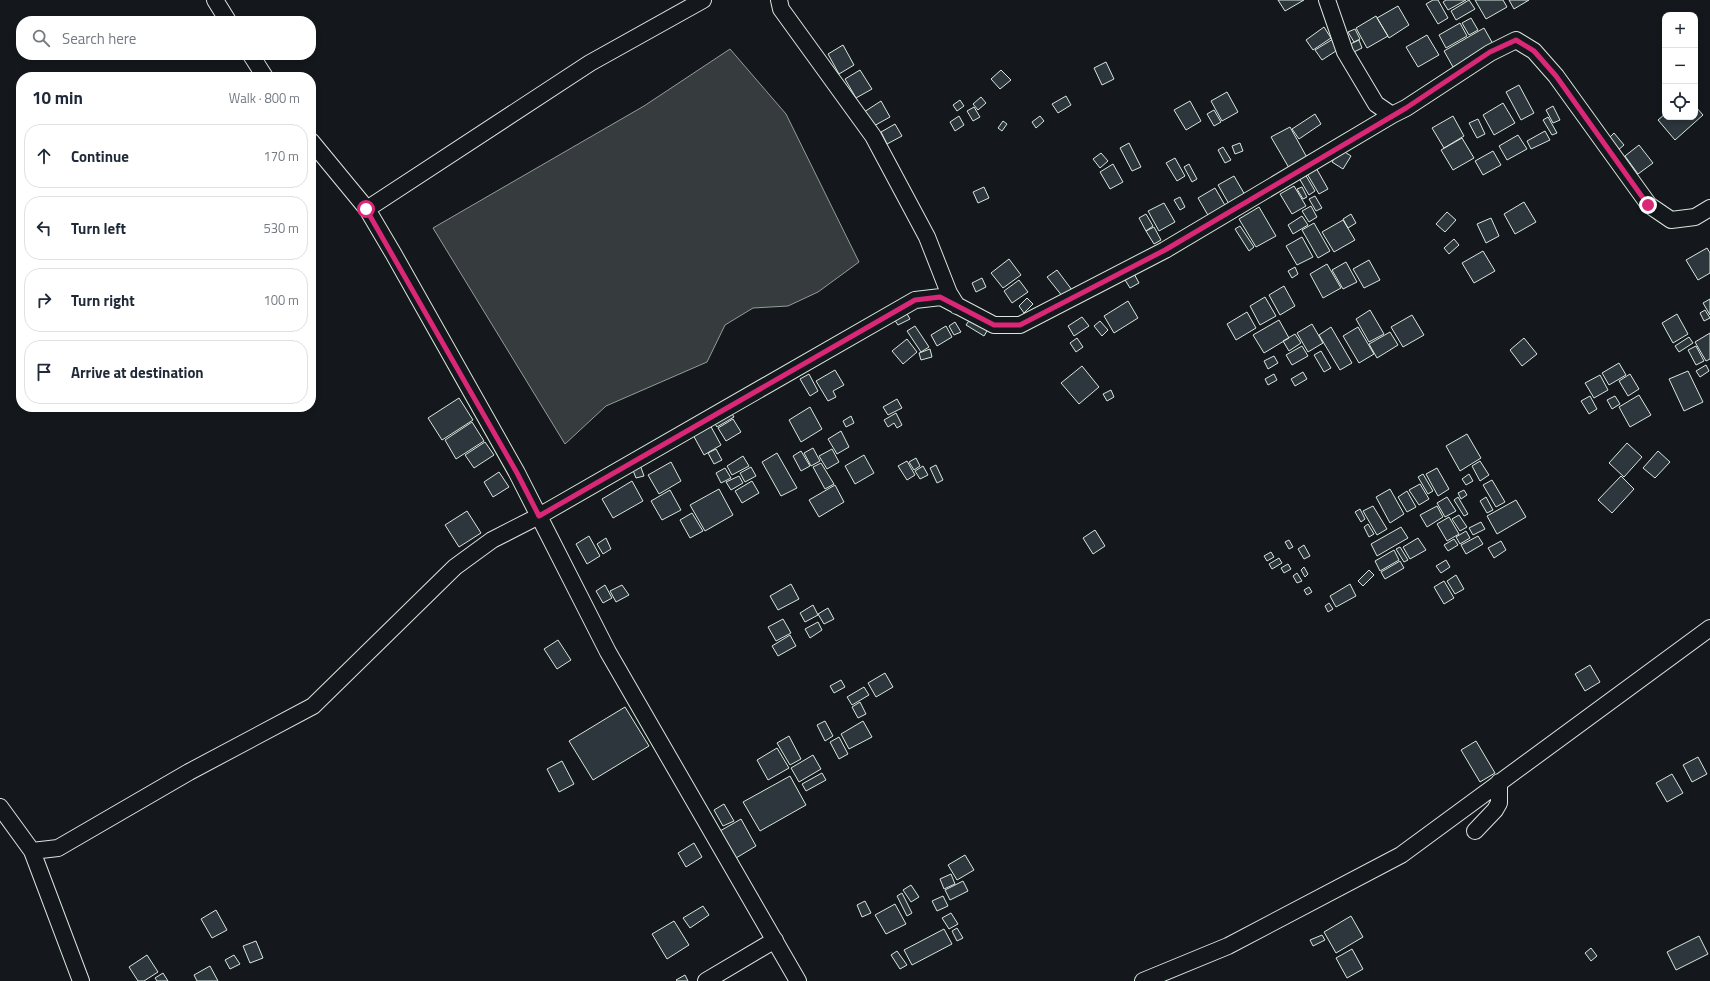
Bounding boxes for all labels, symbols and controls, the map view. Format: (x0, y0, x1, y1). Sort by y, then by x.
map controls (1662, 12, 1698, 120)
button: + (1662, 12, 1698, 48)
search box (16, 16, 316, 60)
icon: search (30, 27, 52, 49)
text: Search here (62, 27, 136, 50)
button: − (1662, 48, 1698, 84)
button: locate (1662, 84, 1698, 120)
text: 10 min (32, 85, 83, 111)
text: Walk · 800 m (229, 88, 300, 108)
icon: ahead (33, 145, 55, 167)
text: Continue (71, 145, 129, 168)
text: 170 m (263, 146, 299, 166)
route end (1639, 196, 1657, 214)
route start (357, 200, 375, 218)
icon: left (33, 217, 55, 239)
text: Turn left (71, 217, 126, 240)
text: 530 m (263, 218, 299, 238)
icon: right (33, 289, 55, 311)
text: Turn right (71, 289, 135, 312)
text: 100 m (263, 290, 299, 310)
icon: arrive (33, 361, 55, 383)
text: Arrive at destination (71, 361, 204, 384)

